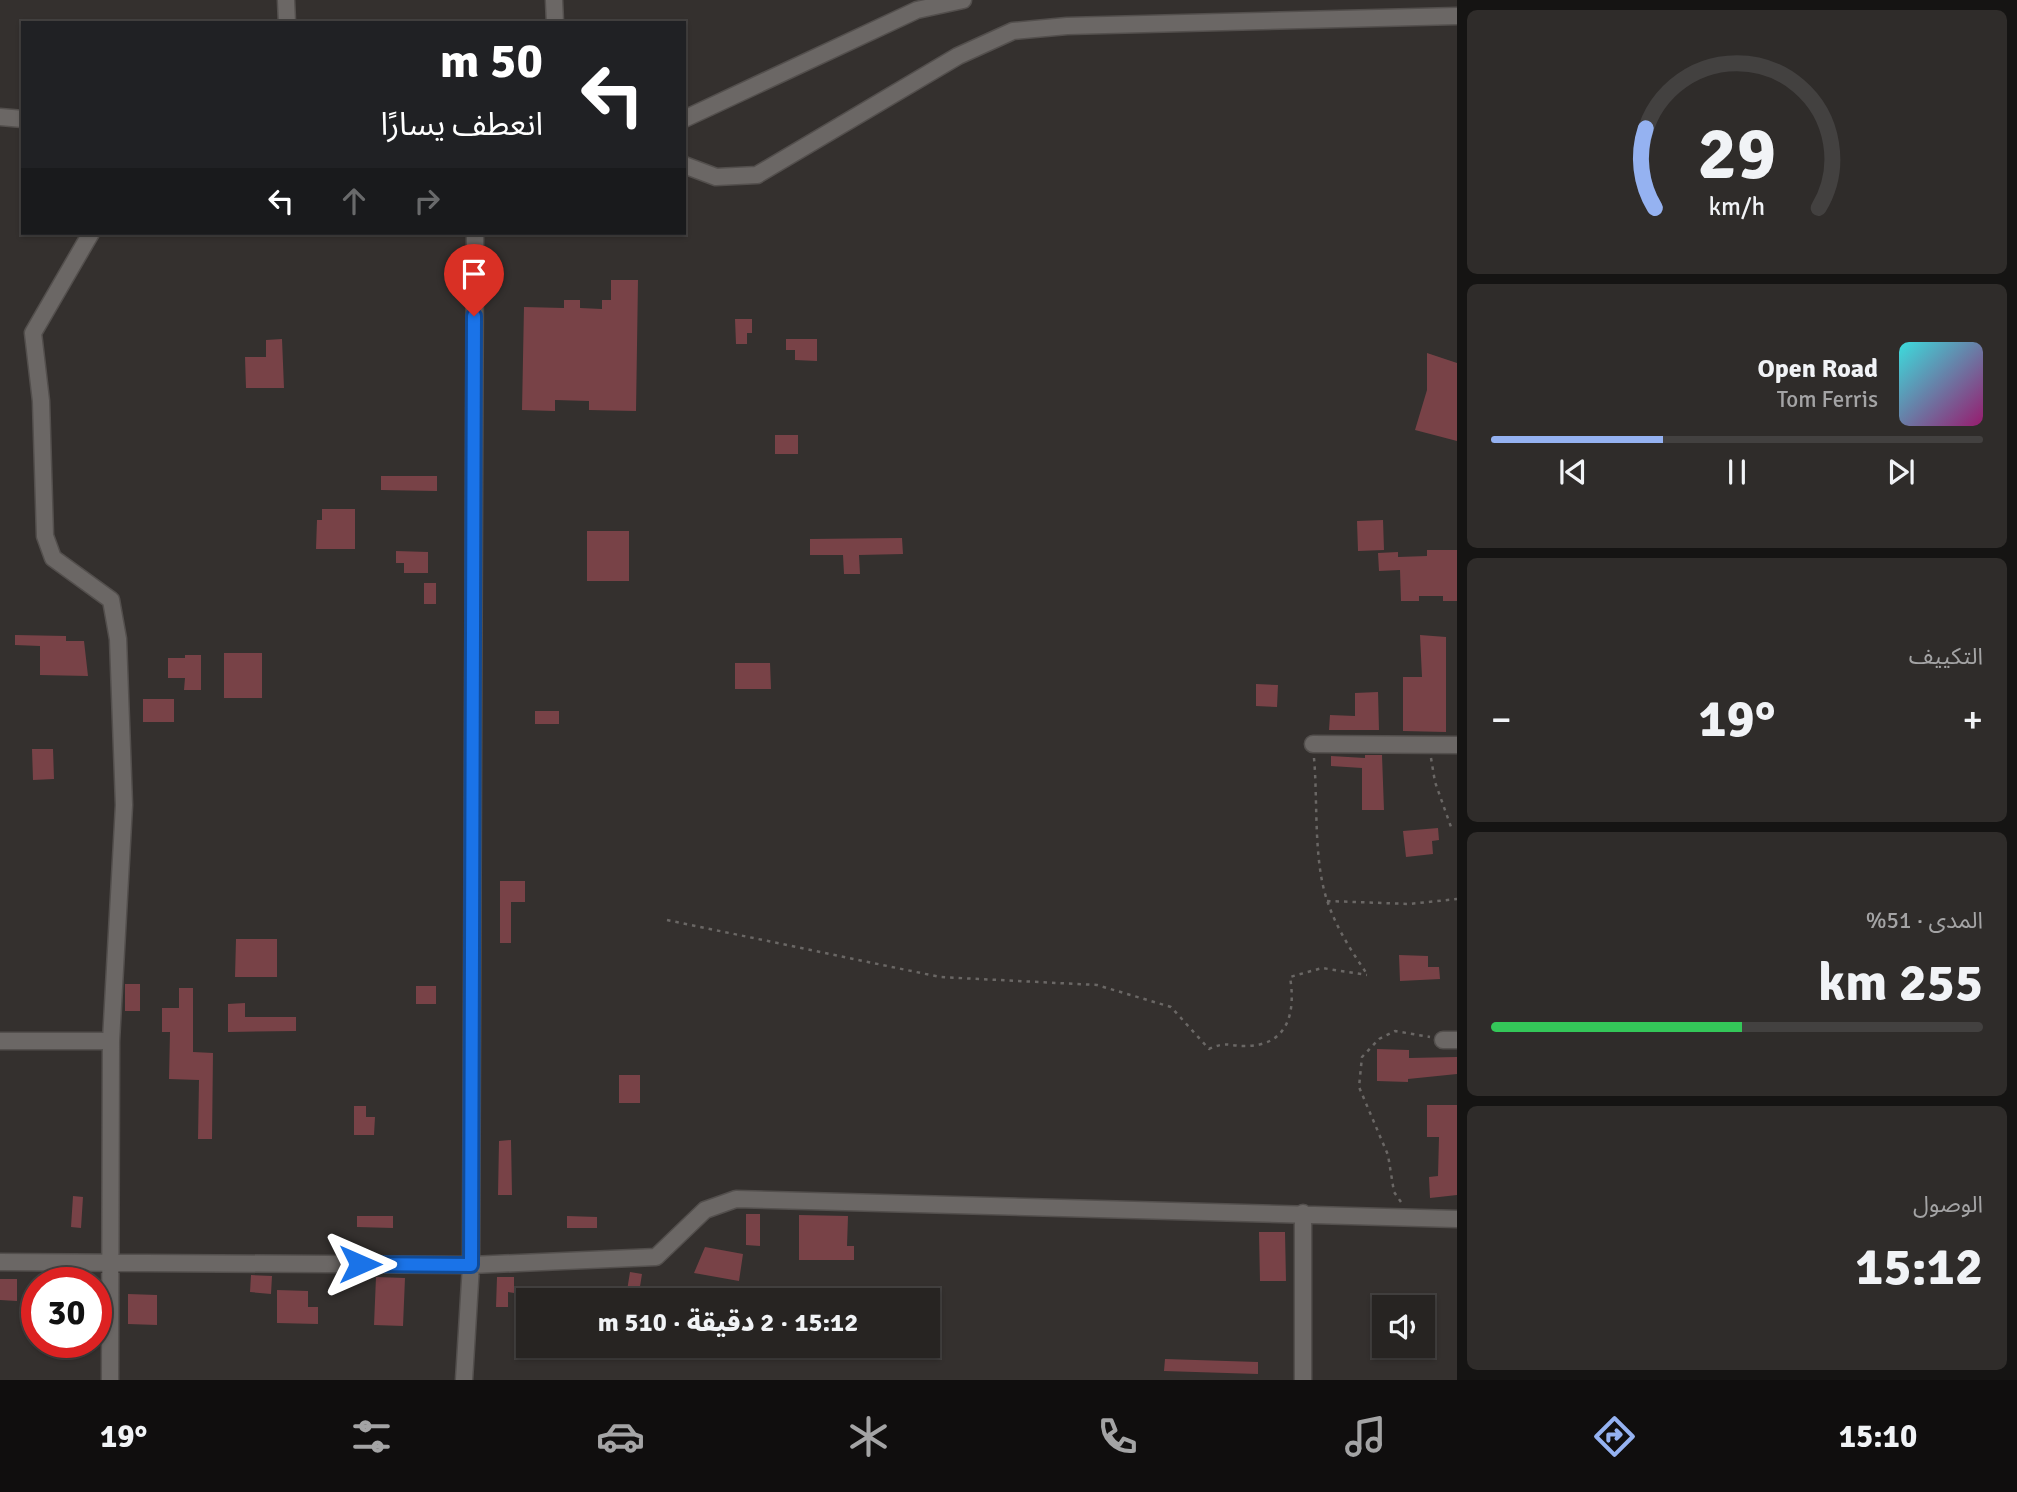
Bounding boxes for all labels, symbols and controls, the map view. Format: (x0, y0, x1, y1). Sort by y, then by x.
text: 50 m (440, 31, 543, 91)
icon: left (567, 49, 658, 140)
text: انعطف يسارًا (381, 105, 543, 144)
text: 29 (1698, 110, 1776, 199)
icon: left (262, 182, 300, 220)
icon: ahead (335, 182, 373, 220)
icon: right (408, 182, 446, 220)
text: km/h (1709, 191, 1765, 222)
pin (444, 244, 504, 316)
icon: arrive (455, 255, 493, 293)
text: Open Road (1757, 353, 1878, 385)
text: Tom Ferris (1777, 385, 1878, 414)
icon: previous (1554, 453, 1592, 491)
icon: pause (1718, 453, 1756, 491)
icon: next (1882, 453, 1920, 491)
text: التكييف (1909, 642, 1983, 671)
text: 19° (1699, 687, 1775, 751)
text: − (1491, 696, 1512, 743)
text: + (1962, 696, 1983, 743)
text: المدى · 51% (1866, 906, 1983, 935)
text: 255 km (1818, 951, 1983, 1015)
text: الوصول (1913, 1190, 1983, 1219)
position arrow (323, 1227, 397, 1301)
text: 15:12 (1855, 1235, 1983, 1299)
speed limit sign: 30 (21, 1267, 112, 1358)
map controls (1372, 1295, 1435, 1358)
button: sound (1372, 1295, 1435, 1358)
text: 15:12 · 2 دقيقة · 510 m (598, 1307, 858, 1339)
icon: filters (347, 1412, 396, 1461)
icon: car (596, 1412, 645, 1461)
icon: climate (844, 1412, 893, 1461)
icon: phone (1093, 1412, 1142, 1461)
icon: music (1341, 1412, 1390, 1461)
icon: directions (1590, 1412, 1639, 1461)
text: 19° (100, 1417, 147, 1456)
text: 15:10 (1839, 1417, 1917, 1456)

